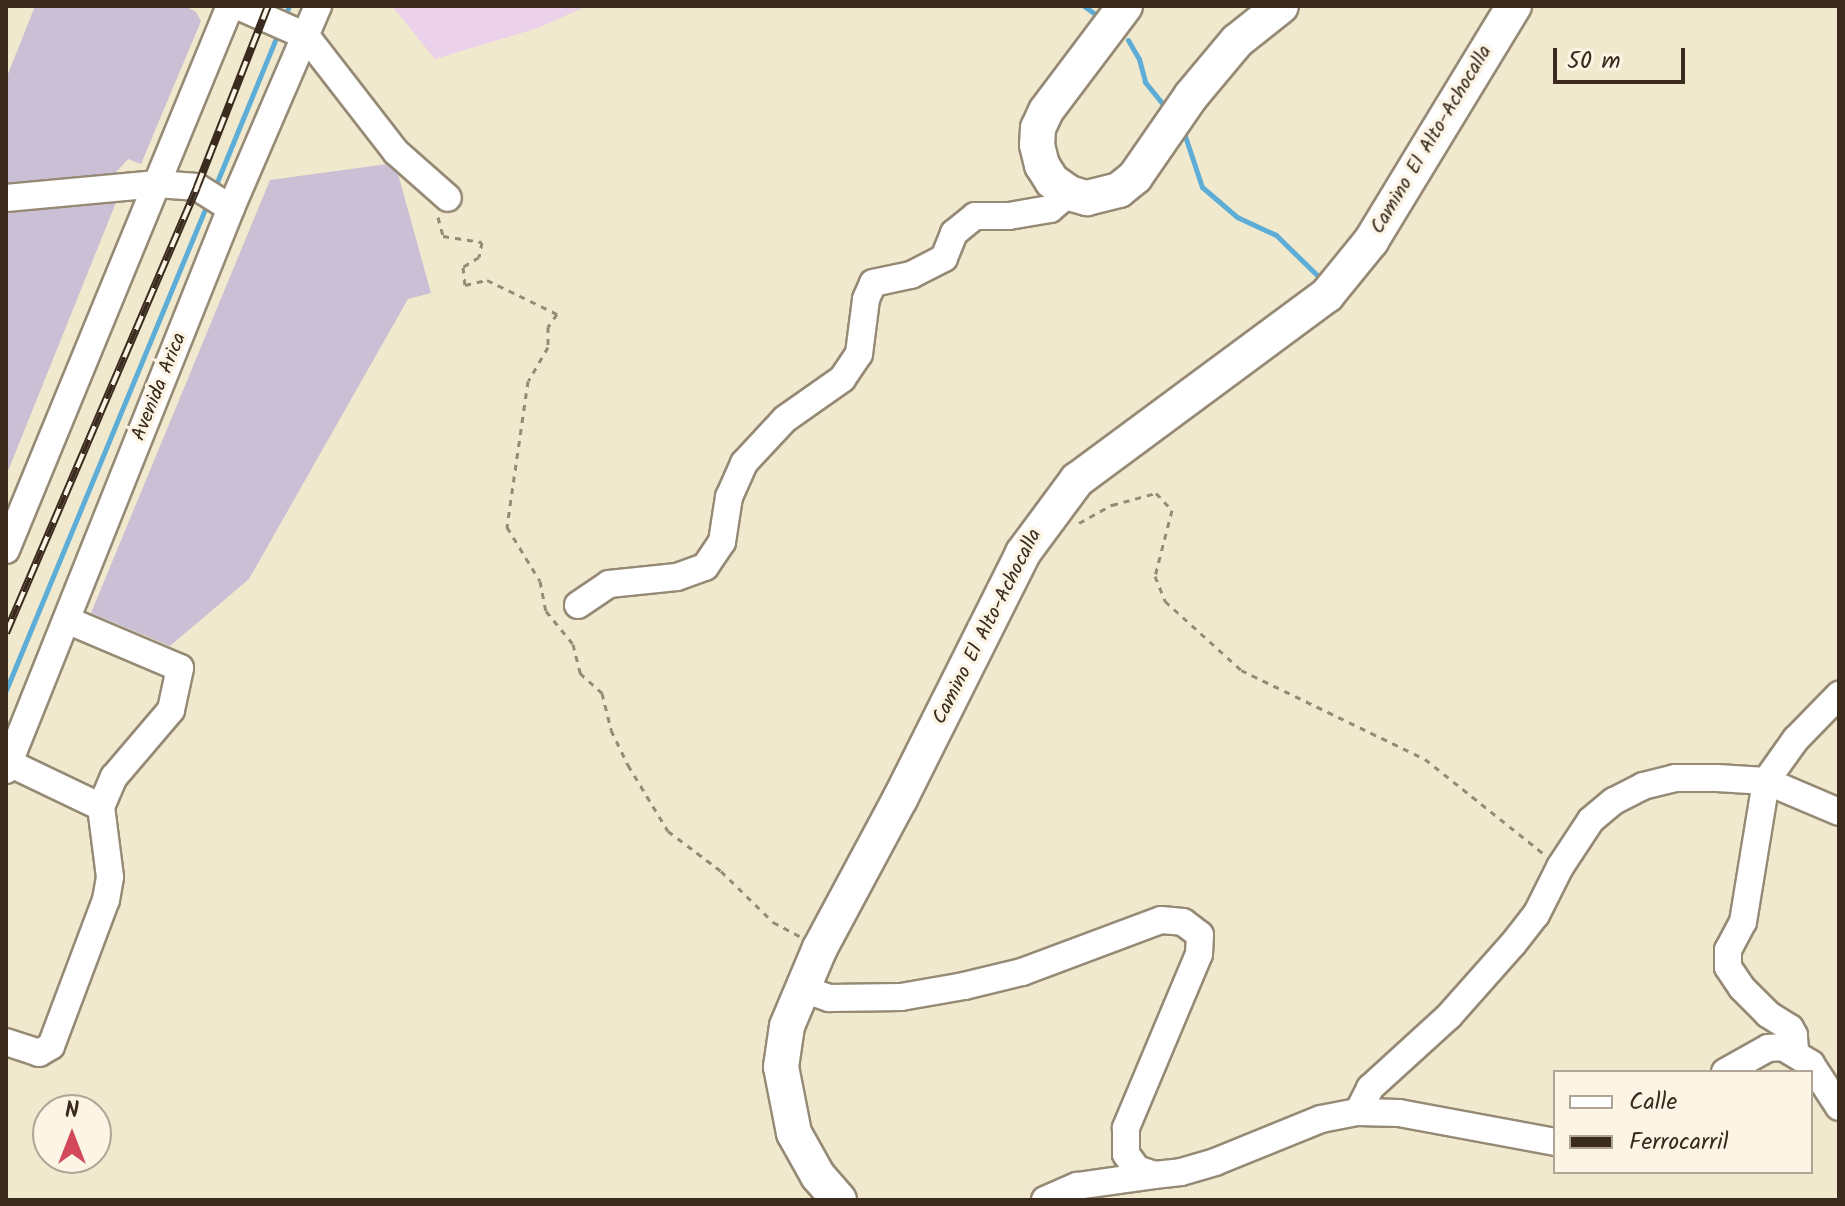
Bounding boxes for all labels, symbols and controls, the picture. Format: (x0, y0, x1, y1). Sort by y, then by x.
scale bar (1557, 32, 1689, 82)
street label: Camino El Alto-Achocalla (1366, 41, 1498, 239)
text: 50 m (1567, 42, 1621, 81)
street label: Avenida Arica (127, 330, 193, 444)
street label: Camino El Alto-Achocalla (928, 525, 1048, 729)
legend (1553, 1070, 1813, 1174)
text: Calle (1629, 1083, 1677, 1122)
north arrow (32, 1094, 112, 1174)
text: N (65, 1094, 79, 1129)
text: Ferrocarril (1629, 1123, 1729, 1162)

